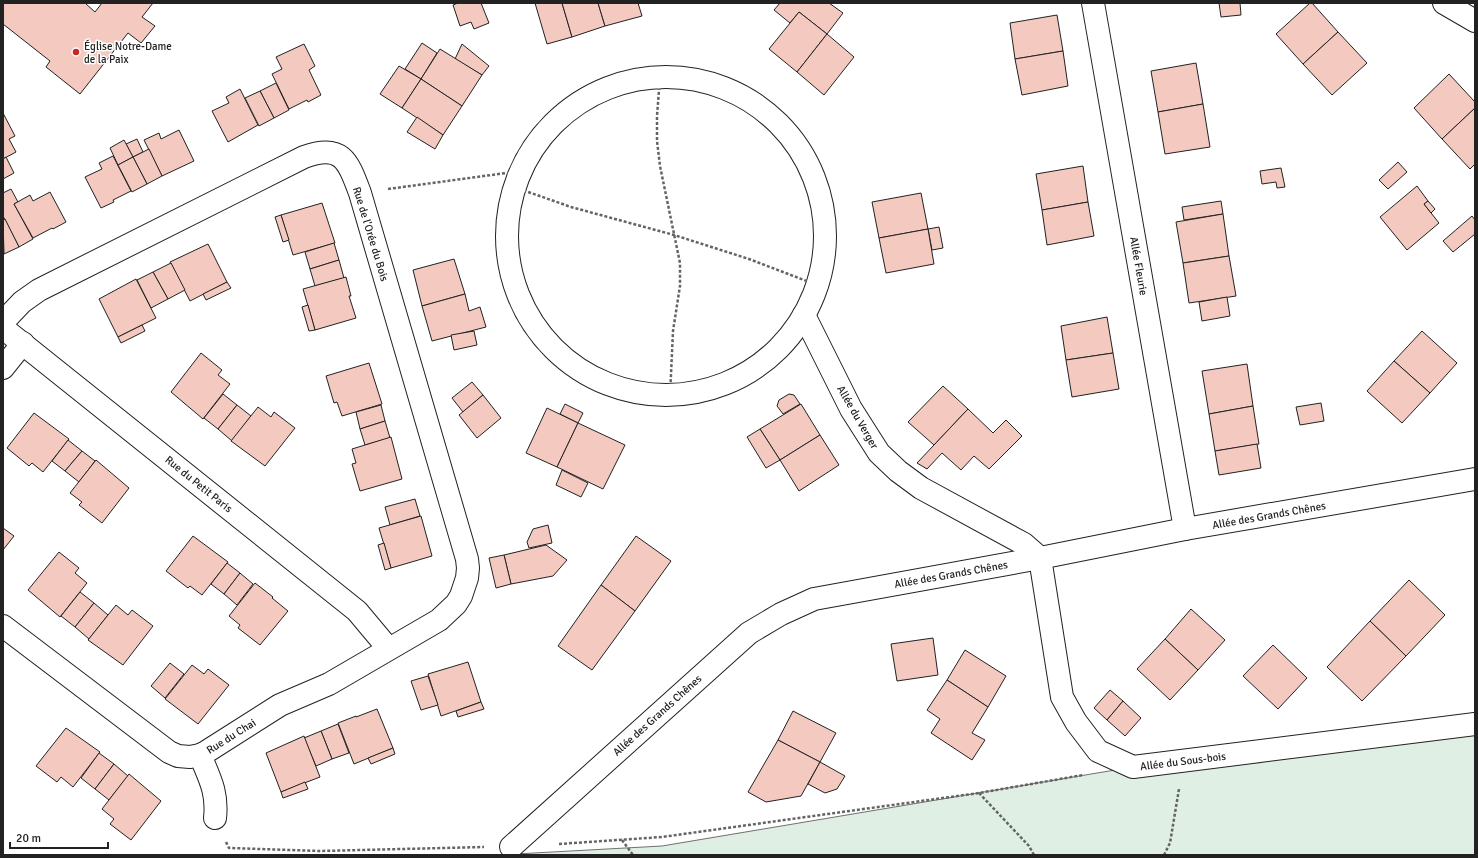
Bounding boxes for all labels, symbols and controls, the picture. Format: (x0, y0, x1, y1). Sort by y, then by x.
place label: Église Notre-Dame de la Paix (84, 39, 172, 66)
marker: Église Notre-Dame de la Paix (71, 47, 81, 57)
street label: Rue de l'Orée du Bois (350, 185, 391, 283)
street label: Allée Fleurie (1127, 236, 1150, 296)
street label: Allée du Verger (834, 383, 881, 451)
street label: Rue du Petit Paris (162, 453, 235, 516)
street label: Allée des Grands Chênes (1211, 499, 1327, 532)
street label: Allée des Grands Chênes (893, 558, 1009, 591)
street label: Allée des Grands Chênes (610, 672, 705, 759)
street label: Rue du Chai (204, 716, 258, 757)
street label: Allée du Sous-bois (1139, 750, 1227, 773)
scale bar (10, 824, 108, 850)
text: 20 m (16, 831, 41, 846)

